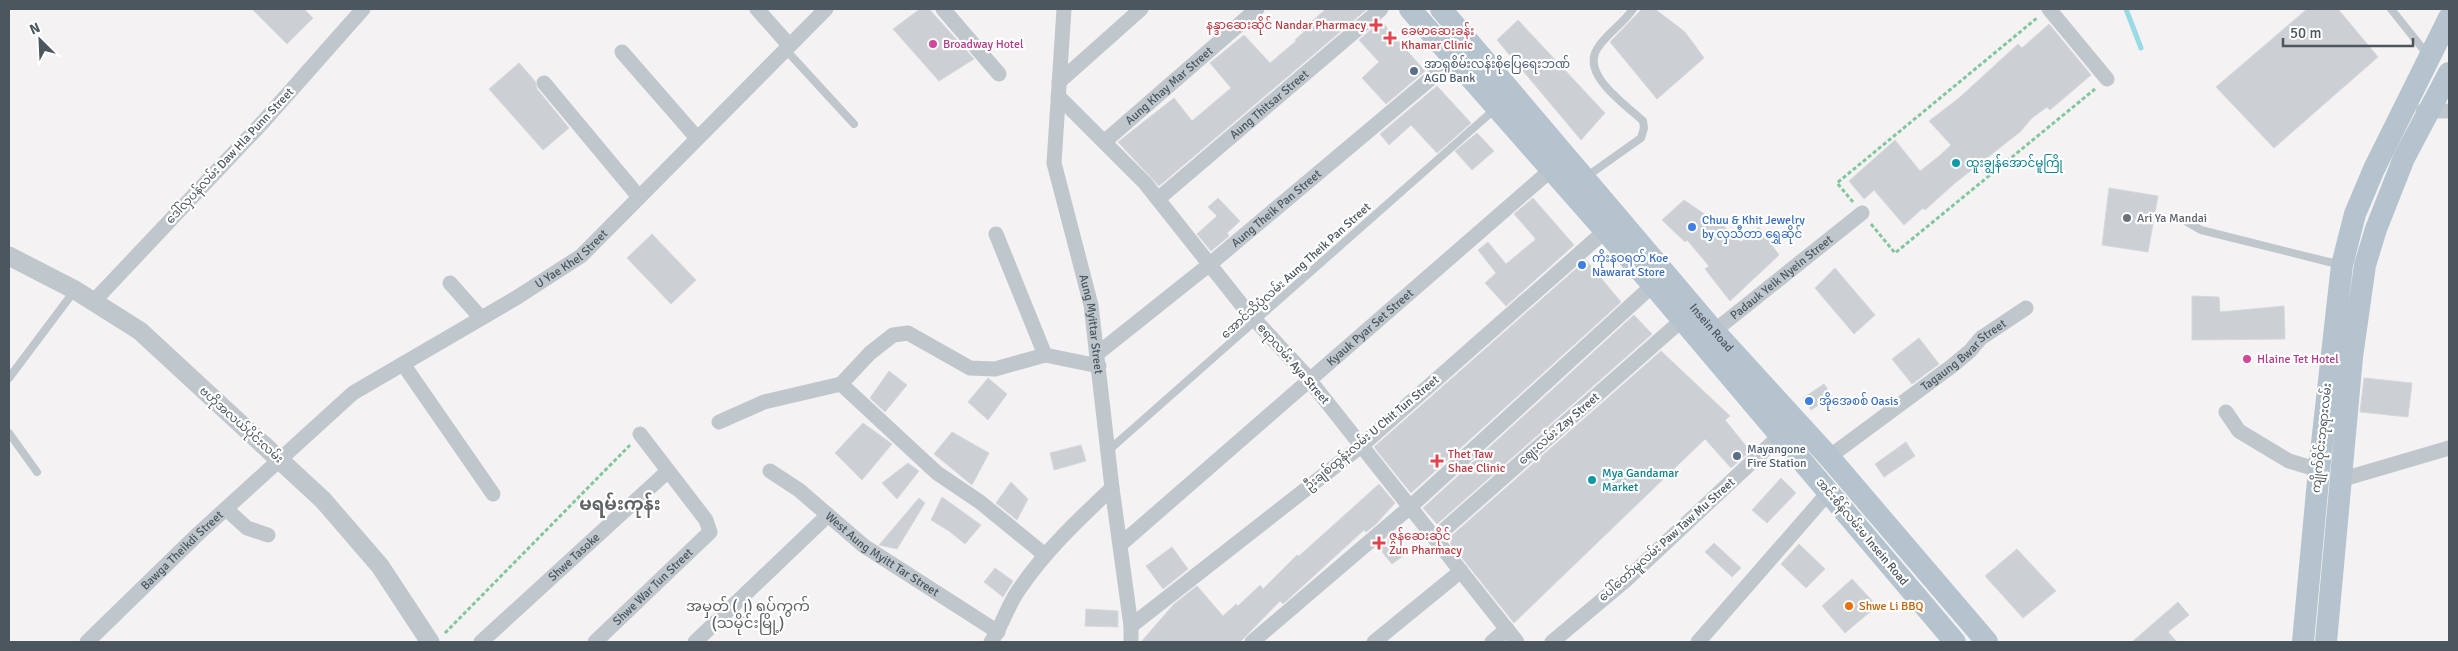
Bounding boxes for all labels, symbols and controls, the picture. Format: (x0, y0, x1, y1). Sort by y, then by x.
north arrow (15, 15, 65, 65)
scale bar (2283, 15, 2413, 47)
place label: နန္ဒာဆေးဆိုင် Nandar Pharmacy (1206, 16, 1366, 35)
text: N (27, 19, 43, 38)
marker: နန္ဒာဆေးဆိုင် Nandar Pharmacy (1370, 19, 1382, 31)
place label: ခေမာဆေးခန်း Khamar Clinic (1401, 22, 1474, 53)
text: 50 m (2290, 24, 2321, 42)
marker: ခေမာဆေးခန်း Khamar Clinic (1383, 31, 1397, 45)
place label: Broadway Hotel (943, 37, 1024, 52)
marker: Broadway Hotel (927, 38, 939, 50)
street label: Aung Khay Mar Street (1122, 43, 1216, 128)
place label: အာရှစိမ်းလန်းစိုပြေရေးဘဏ် AGD Bank (1424, 55, 1570, 86)
marker: အာရှစိမ်းလန်းစိုပြေရေးဘဏ် AGD Bank (1408, 65, 1420, 77)
street label: Aung Thitsar Street (1227, 67, 1312, 142)
street label: ဒေါ်လှပန်လမ်း Daw Hla Punn Street (161, 83, 299, 229)
place label: ထူးချွန်အောင်မူကြို (1966, 154, 2064, 174)
marker: ထူးချွန်အောင်မူကြို (1950, 157, 1962, 169)
street label: Aung Theik Pan Street (1228, 166, 1324, 250)
street label: အောင်သိပ္ပံလမ်း Aung Theik Pan Street (1217, 198, 1375, 344)
place label: Ari Ya Mandai (2137, 211, 2207, 226)
marker: Ari Ya Mandai (2121, 212, 2133, 224)
place label: Chuu & Khit Jewelry by လှသီတာ ရွှေဆိုင် (1702, 213, 1805, 244)
marker: Chuu & Khit Jewelry by လှသီတာ ရွှေဆိုင် (1686, 221, 1698, 233)
street label: U Yae Khel Street (532, 226, 611, 291)
street label: Padauk Yeik Nyein Street (1727, 232, 1836, 323)
place label: ကိုးနဝရတ် Koe Nawarat Store (1592, 249, 1668, 280)
marker: ကိုးနဝရတ် Koe Nawarat Store (1576, 259, 1588, 271)
street label: Aung Myittar Street (1076, 273, 1106, 375)
street label: Kyauk Pyar Set Street (1324, 286, 1416, 369)
street label: Insein Road (1686, 300, 1737, 355)
street label: Tagaung Bwar Street (1918, 316, 2009, 394)
street label: ဧရာလမ်း Aya Street (1252, 319, 1334, 409)
place label: Hlaine Tet Hotel (2257, 352, 2339, 367)
marker: Hlaine Tet Hotel (2241, 353, 2253, 365)
street label: ဦးချစ်ထွန်းလမ်း U Chit Tun Street (1301, 371, 1443, 495)
street label: ဗဟိုအလယ်ပိုင်းလမ်း (195, 382, 287, 468)
street label: ကျိုက်ဝိုင်းဘုရားလမ်း (2307, 382, 2337, 494)
street label: ဈေးလမ်း Zay Street (1514, 388, 1604, 470)
place label: အိုအေစစ် Oasis (1819, 392, 1898, 411)
marker: အိုအေစစ် Oasis (1803, 395, 1815, 407)
place label: Mayangone Fire Station (1747, 442, 1807, 471)
place label: Thet Taw Shae Clinic (1448, 447, 1506, 476)
marker: Mayangone Fire Station (1731, 450, 1743, 462)
marker: Thet Taw Shae Clinic (1430, 454, 1444, 468)
place label: Mya Gandamar Market (1602, 466, 1679, 495)
street label: ပေါ်တော်မူလမ်း Paw Taw Mu Street (1595, 473, 1739, 607)
marker: Mya Gandamar Market (1586, 474, 1598, 486)
street label: အင်းစိန်လမ်းမ Insein Road (1811, 474, 1913, 590)
district label: မရမ်းကုန်း (579, 492, 661, 518)
street label: Bawga Theikdi Street (138, 507, 226, 593)
street label: West Aung Myitt Tar Street (822, 509, 942, 600)
place label: ဇွန်ဆေးဆိုင် Zun Pharmacy (1389, 527, 1462, 558)
street label: Shwe Tasoke (545, 530, 603, 584)
marker: ဇွန်ဆေးဆိုင် Zun Pharmacy (1373, 537, 1385, 549)
street label: Shwe War Tun Street (610, 545, 696, 628)
district label: အမှတ် (၂) ရပ်ကွက် (သမိုင်းမြို့) (686, 596, 810, 635)
place label: Shwe Li BBQ (1859, 599, 1924, 614)
marker: Shwe Li BBQ (1843, 600, 1855, 612)

